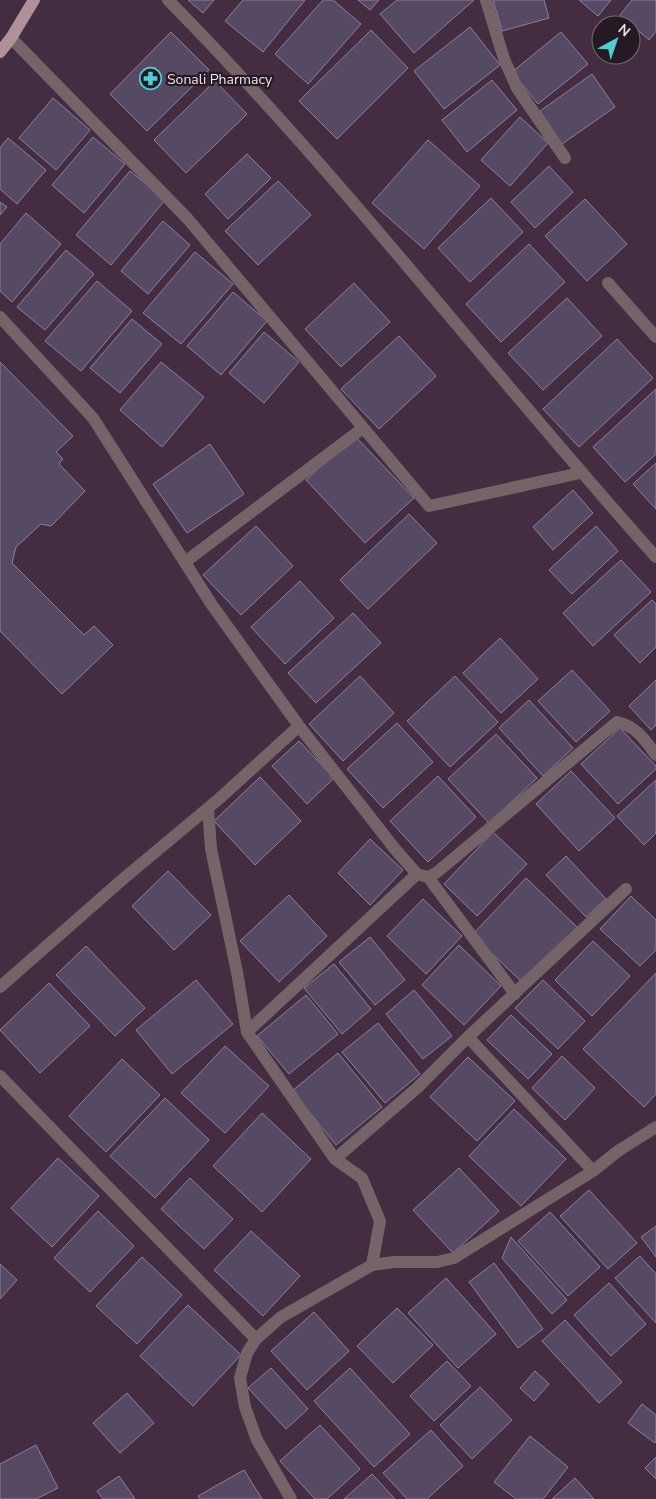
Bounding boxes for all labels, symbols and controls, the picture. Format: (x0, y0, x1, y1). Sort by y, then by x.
north arrow (591, 15, 641, 65)
text: N (614, 20, 634, 41)
pharmacy icon: Sonali Pharmacy (139, 67, 163, 91)
place label: Sonali Pharmacy (167, 70, 273, 89)

